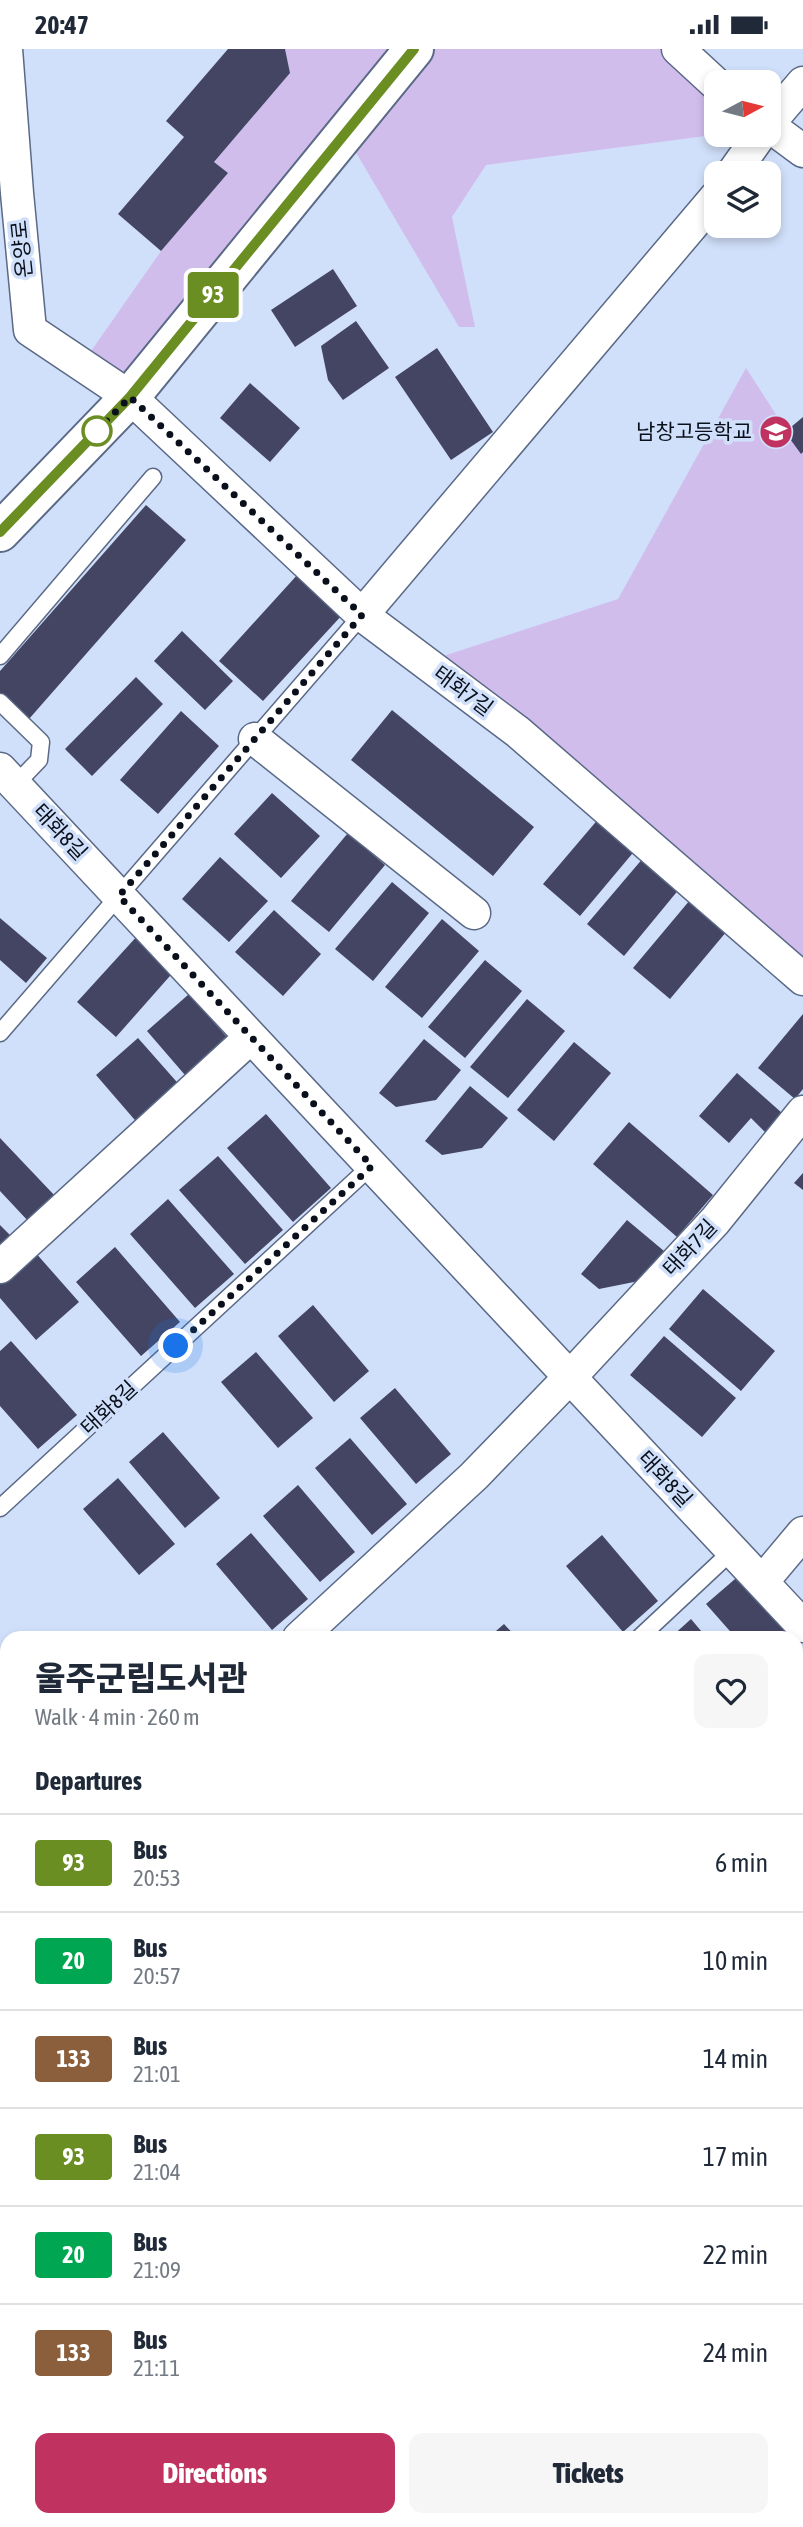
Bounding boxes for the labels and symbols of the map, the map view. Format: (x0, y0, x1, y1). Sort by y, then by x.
north arrow (704, 70, 780, 147)
street label: 온양로 (6, 219, 36, 279)
line badge: 93 (182, 272, 244, 318)
school or university icon: 남창고등학교 (757, 413, 795, 451)
unlabelled marker (82, 416, 112, 446)
place label: 남창고등학교 (636, 419, 752, 443)
street label: 태화7길 (429, 660, 498, 720)
street label: 태화8길 (29, 798, 93, 864)
street label: 태화7길 (657, 1214, 721, 1280)
your location (158, 1328, 193, 1363)
street label: 태화8길 (75, 1375, 141, 1439)
street label: 태화8길 (634, 1445, 698, 1511)

